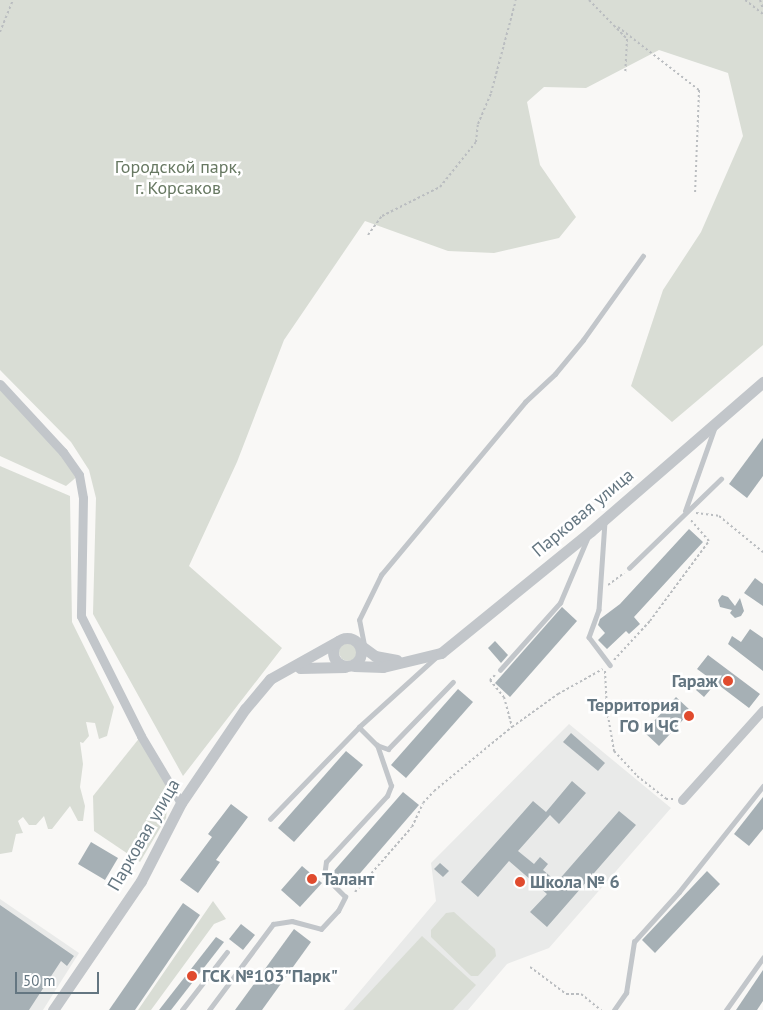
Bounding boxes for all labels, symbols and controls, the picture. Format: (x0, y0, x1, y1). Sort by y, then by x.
park label: Городской парк, г. Корсаков (115, 157, 241, 200)
street label: Парковая улица (528, 464, 638, 562)
place label: Гараж (672, 670, 718, 692)
marker: Гараж (722, 675, 734, 687)
place label: Территория ГО и ЧС (587, 695, 679, 738)
marker: Территория ГО и ЧС (683, 710, 695, 722)
street label: Парковая улица (103, 775, 185, 895)
place label: Талант (322, 868, 374, 890)
place label: Школа № 6 (530, 871, 620, 893)
marker: Талант (306, 873, 318, 885)
marker: Школа № 6 (514, 876, 526, 888)
scale bar (18, 962, 101, 994)
place label: ГСК №103"Парк" (202, 965, 338, 987)
marker: ГСК №103"Парк" (186, 970, 198, 982)
text: 50 m (23, 971, 56, 990)

